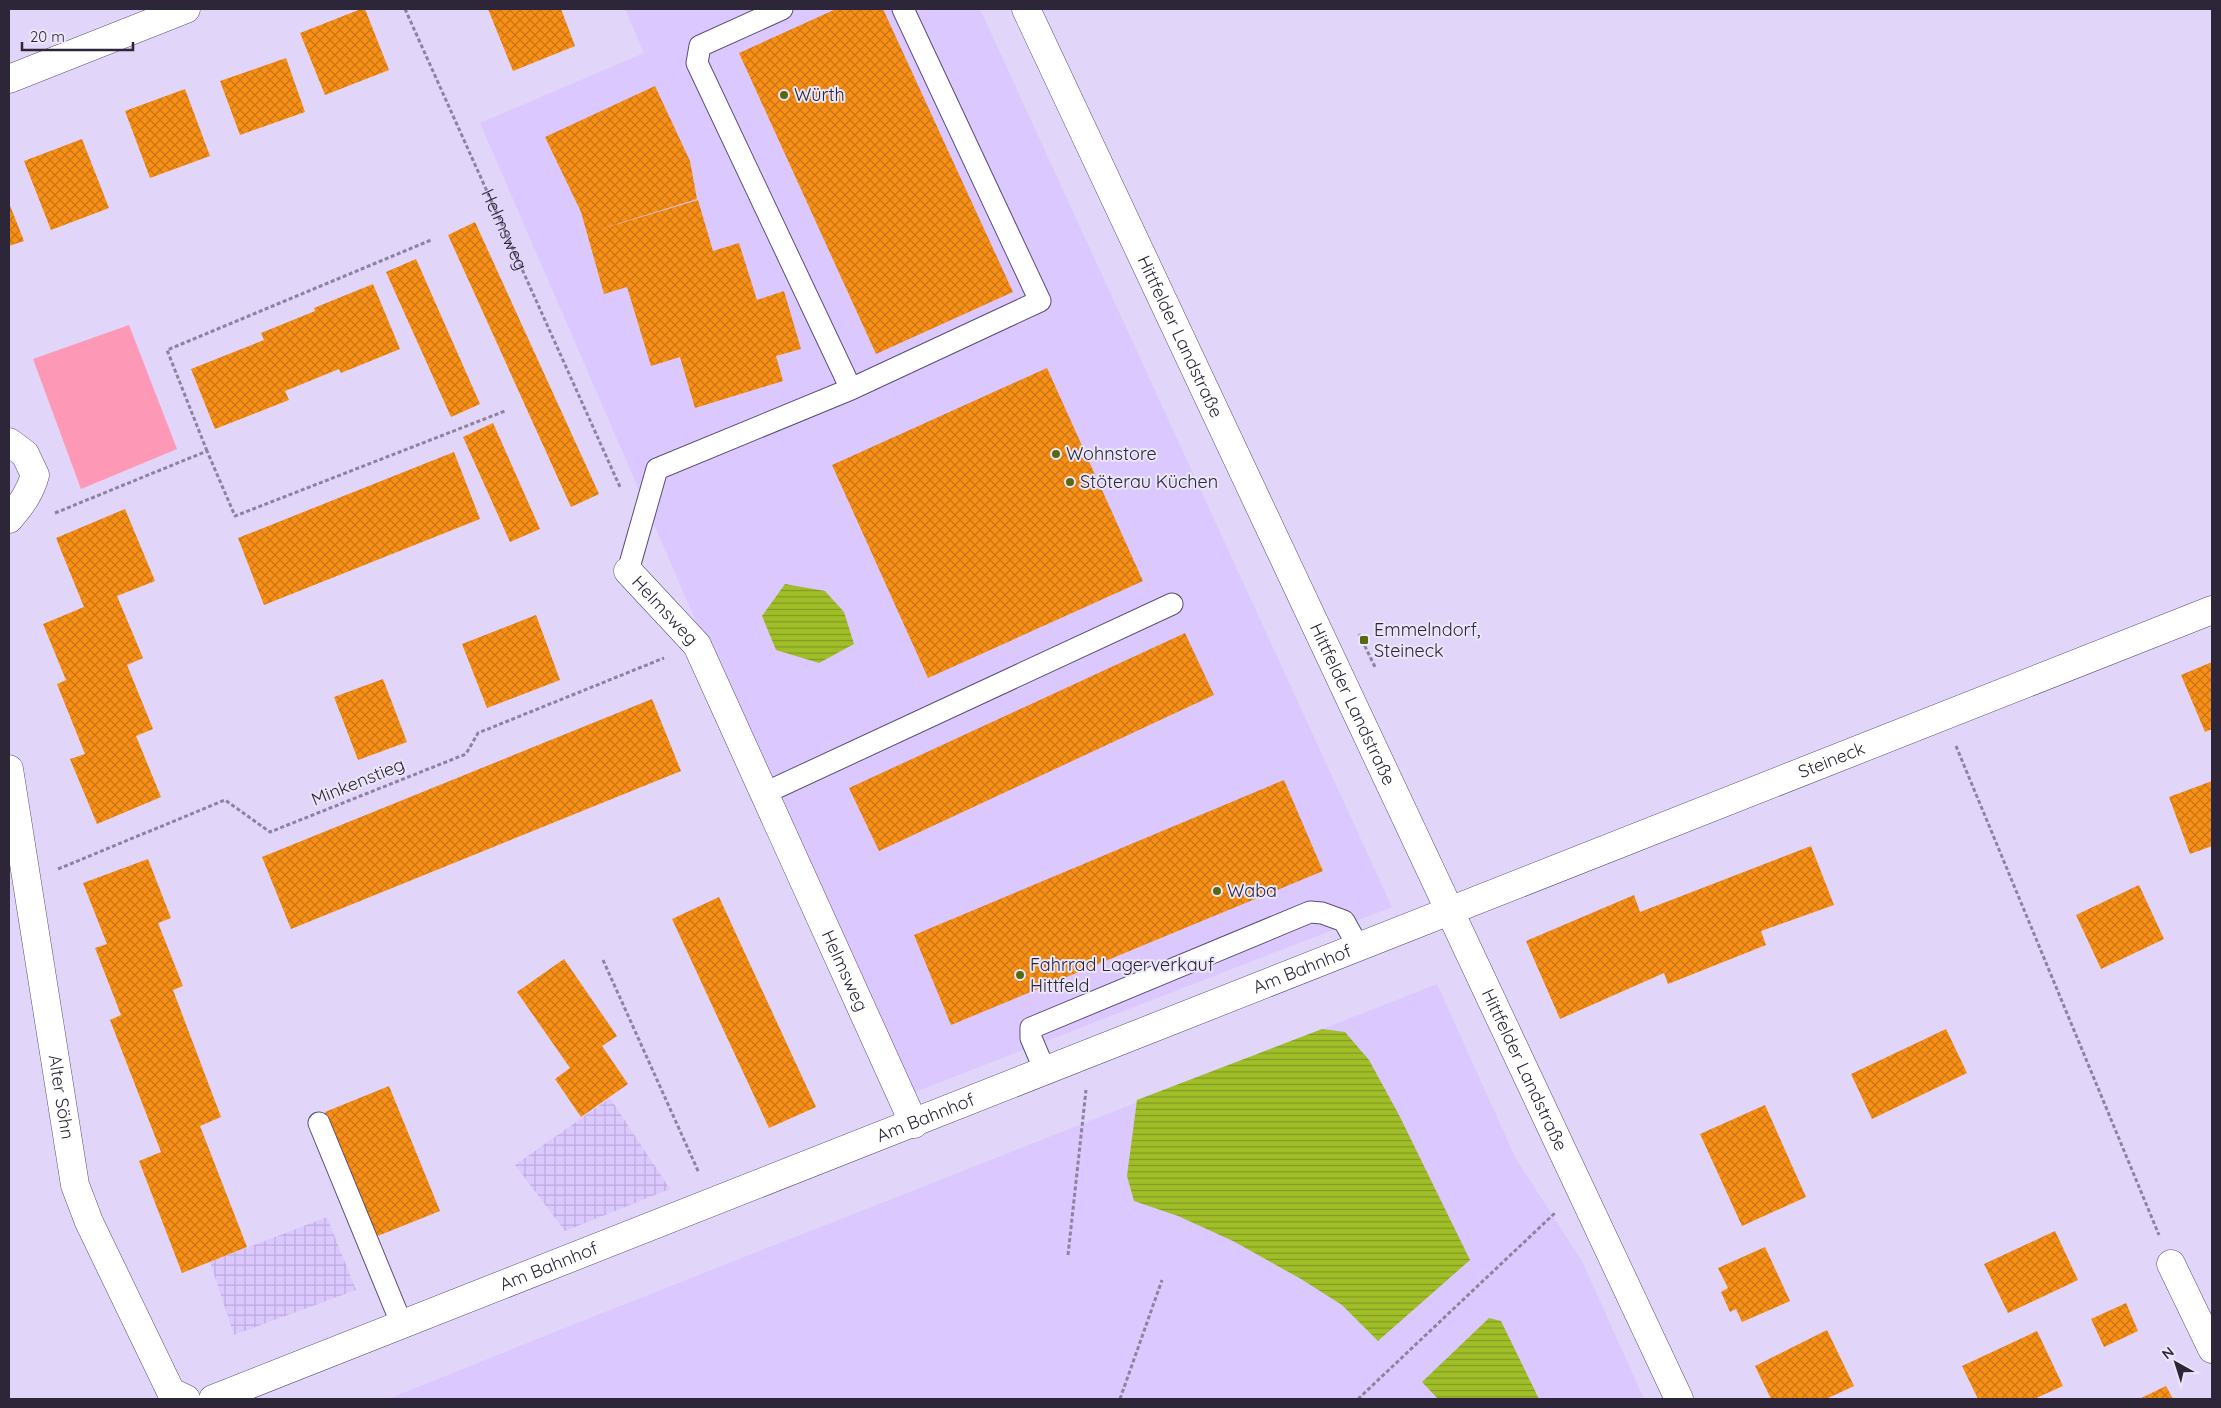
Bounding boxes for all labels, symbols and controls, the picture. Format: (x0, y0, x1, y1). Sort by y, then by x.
scale bar (22, 20, 134, 52)
text: 20 m (30, 27, 65, 46)
place label: Würth (794, 83, 845, 106)
marker: Würth (778, 89, 790, 101)
street label: Helmsweg (476, 185, 533, 274)
street label: Hittfelder Landstraße (1132, 252, 1228, 421)
place label: Wohnstore (1066, 442, 1157, 465)
marker: Wohnstore (1050, 448, 1062, 460)
place label: Stöterau Küchen (1080, 470, 1218, 493)
marker: Stöterau Küchen (1064, 476, 1076, 488)
street label: Helmsweg (627, 570, 703, 650)
place label: Emmelndorf, Steineck (1374, 618, 1480, 662)
street label: Hittfelder Landstraße (1305, 619, 1401, 789)
marker: Emmelndorf, Steineck (1358, 634, 1370, 646)
street label: Steineck (1795, 736, 1868, 783)
street label: Minkenstieg (308, 752, 408, 811)
place label: Waba (1227, 879, 1277, 902)
marker: Waba (1211, 885, 1223, 897)
street label: Helmsweg (817, 926, 874, 1015)
street label: Am Bahnhof (1250, 939, 1355, 998)
place label: Fahrrad Lagerverkauf Hittfeld (1030, 953, 1215, 997)
marker: Fahrrad Lagerverkauf Hittfeld (1014, 969, 1026, 981)
street label: Hittfelder Landstraße (1477, 985, 1573, 1154)
street label: Alter Söhn (43, 1053, 80, 1141)
street label: Am Bahnhof (873, 1087, 978, 1147)
street label: Am Bahnhof (496, 1236, 602, 1296)
north arrow (2151, 1338, 2201, 1388)
text: N (2158, 1343, 2177, 1363)

